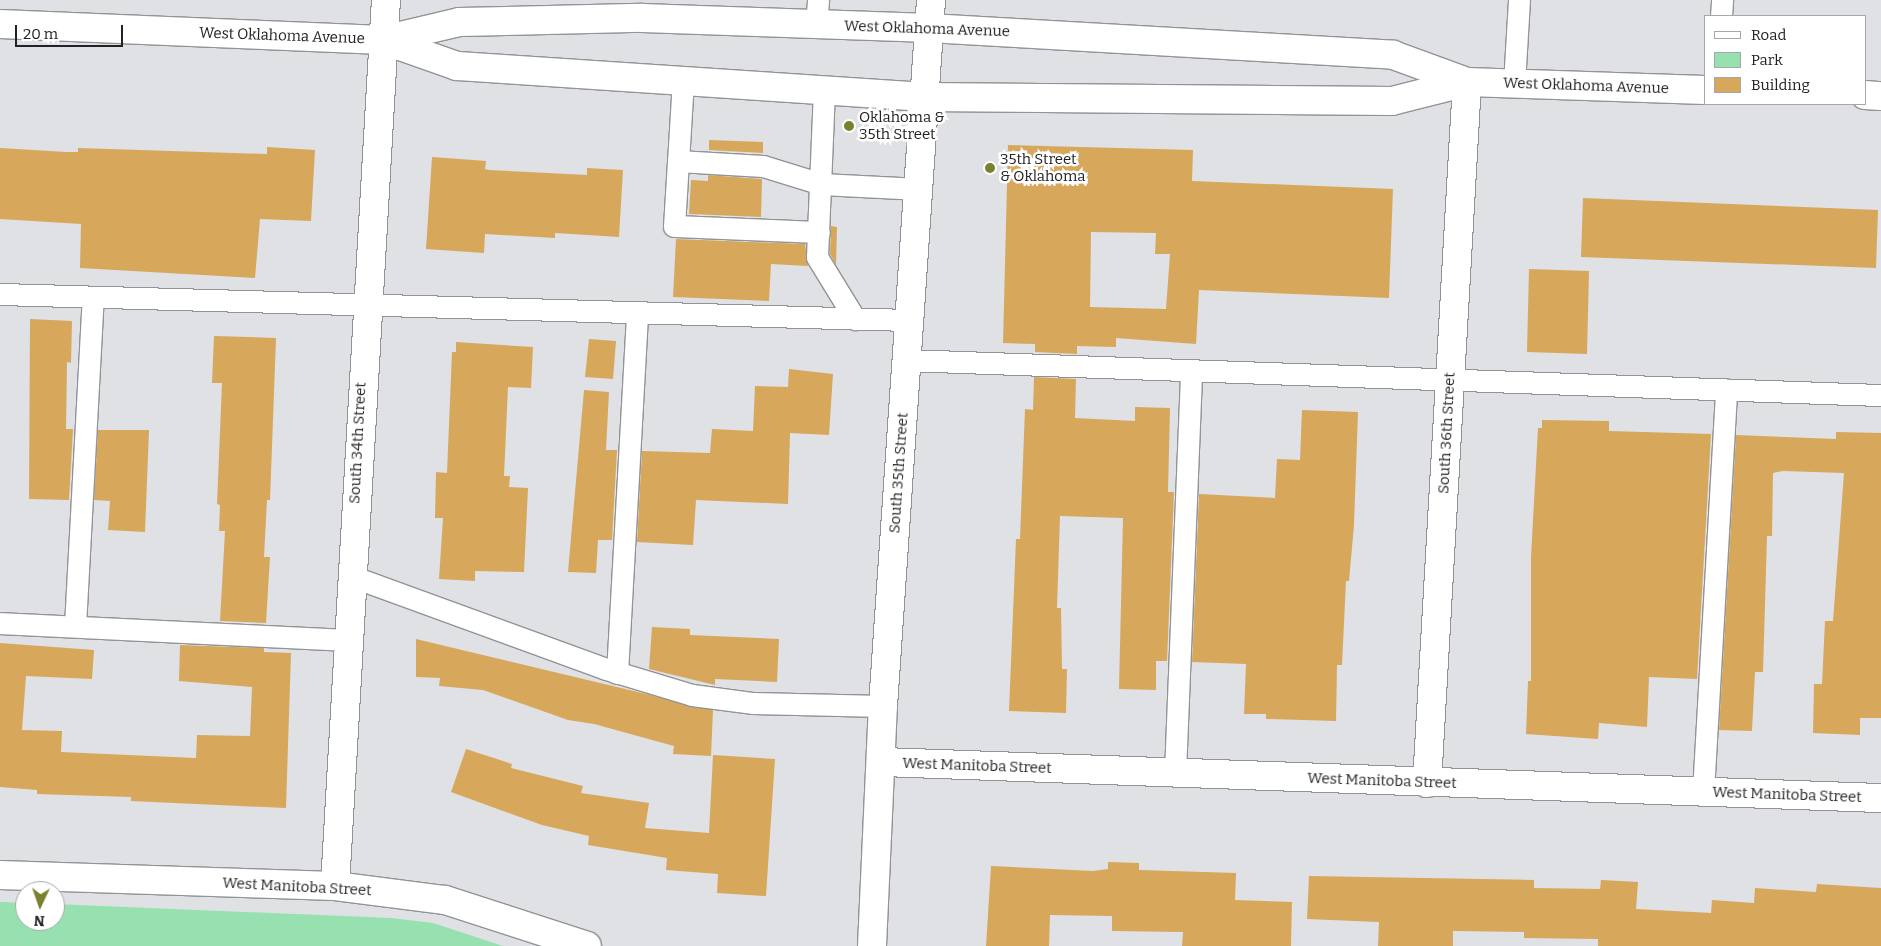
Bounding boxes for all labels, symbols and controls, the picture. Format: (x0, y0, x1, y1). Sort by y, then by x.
scale bar (18, 15, 125, 47)
legend (1704, 15, 1866, 105)
street label: West Oklahoma Avenue (844, 17, 1010, 41)
street label: West Oklahoma Avenue (199, 24, 365, 48)
text: 20 m (23, 25, 58, 43)
text: Road (1751, 26, 1786, 44)
text: Park (1751, 51, 1783, 69)
street label: West Oklahoma Avenue (1503, 74, 1669, 98)
text: Building (1751, 76, 1810, 94)
place label: Oklahoma & 35th Street (859, 108, 944, 143)
marker: Oklahoma & 35th Street (843, 120, 855, 132)
place label: 35th Street & Oklahoma (1000, 150, 1085, 185)
marker: 35th Street & Oklahoma (984, 162, 996, 174)
street label: South 36th Street (1435, 372, 1459, 494)
street label: South 34th Street (346, 382, 370, 504)
street label: South 35th Street (886, 412, 912, 534)
street label: West Manitoba Street (902, 754, 1052, 778)
street label: West Manitoba Street (1307, 769, 1457, 793)
street label: West Manitoba Street (1712, 783, 1862, 807)
street label: West Manitoba Street (222, 874, 372, 900)
north arrow (15, 881, 65, 931)
text: N (33, 912, 45, 929)

